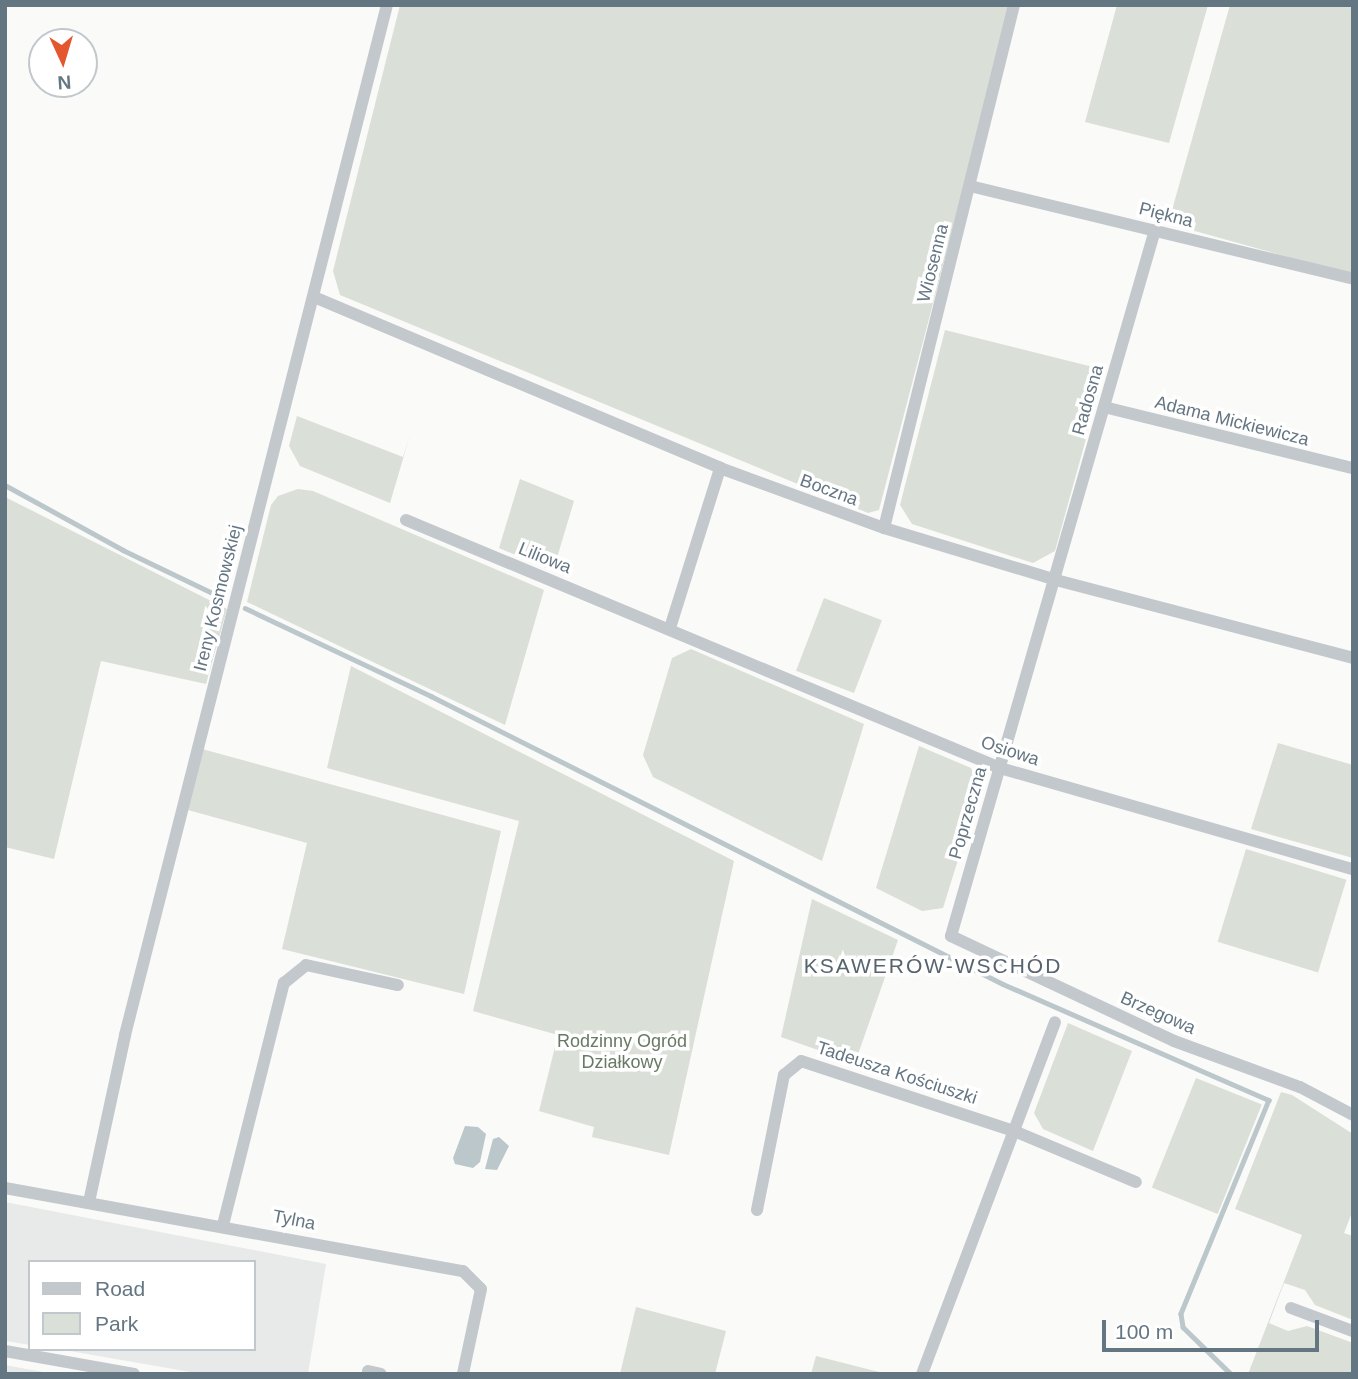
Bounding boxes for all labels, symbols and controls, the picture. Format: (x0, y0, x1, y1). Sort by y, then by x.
north arrow (28, 28, 98, 98)
text: N (57, 71, 72, 93)
street label: Piękna (1137, 198, 1195, 232)
street label: Wiosenna (913, 222, 953, 304)
street label: Radosna (1068, 362, 1108, 438)
street label: Adama Mickiewicza (1153, 391, 1311, 451)
street label: Boczna (797, 470, 861, 510)
street label: Ireny Kosmowskiej (189, 523, 247, 673)
street label: Liliowa (515, 538, 575, 578)
street label: Osiowa (978, 731, 1042, 771)
street label: Poprzeczna (945, 764, 991, 862)
district label: KSAWERÓW-WSCHÓD (806, 953, 1060, 979)
street label: Brzegowa (1117, 987, 1199, 1039)
park label: Rodzinny Ogród Działkowy (557, 1031, 687, 1074)
street label: Tadeusza Kościuszki (814, 1037, 980, 1109)
street label: Tylna (271, 1205, 317, 1235)
legend (28, 1260, 256, 1351)
text: Road (95, 1277, 145, 1300)
scale bar (1106, 1306, 1323, 1350)
text: Park (95, 1312, 138, 1335)
text: 100 m (1115, 1320, 1173, 1343)

